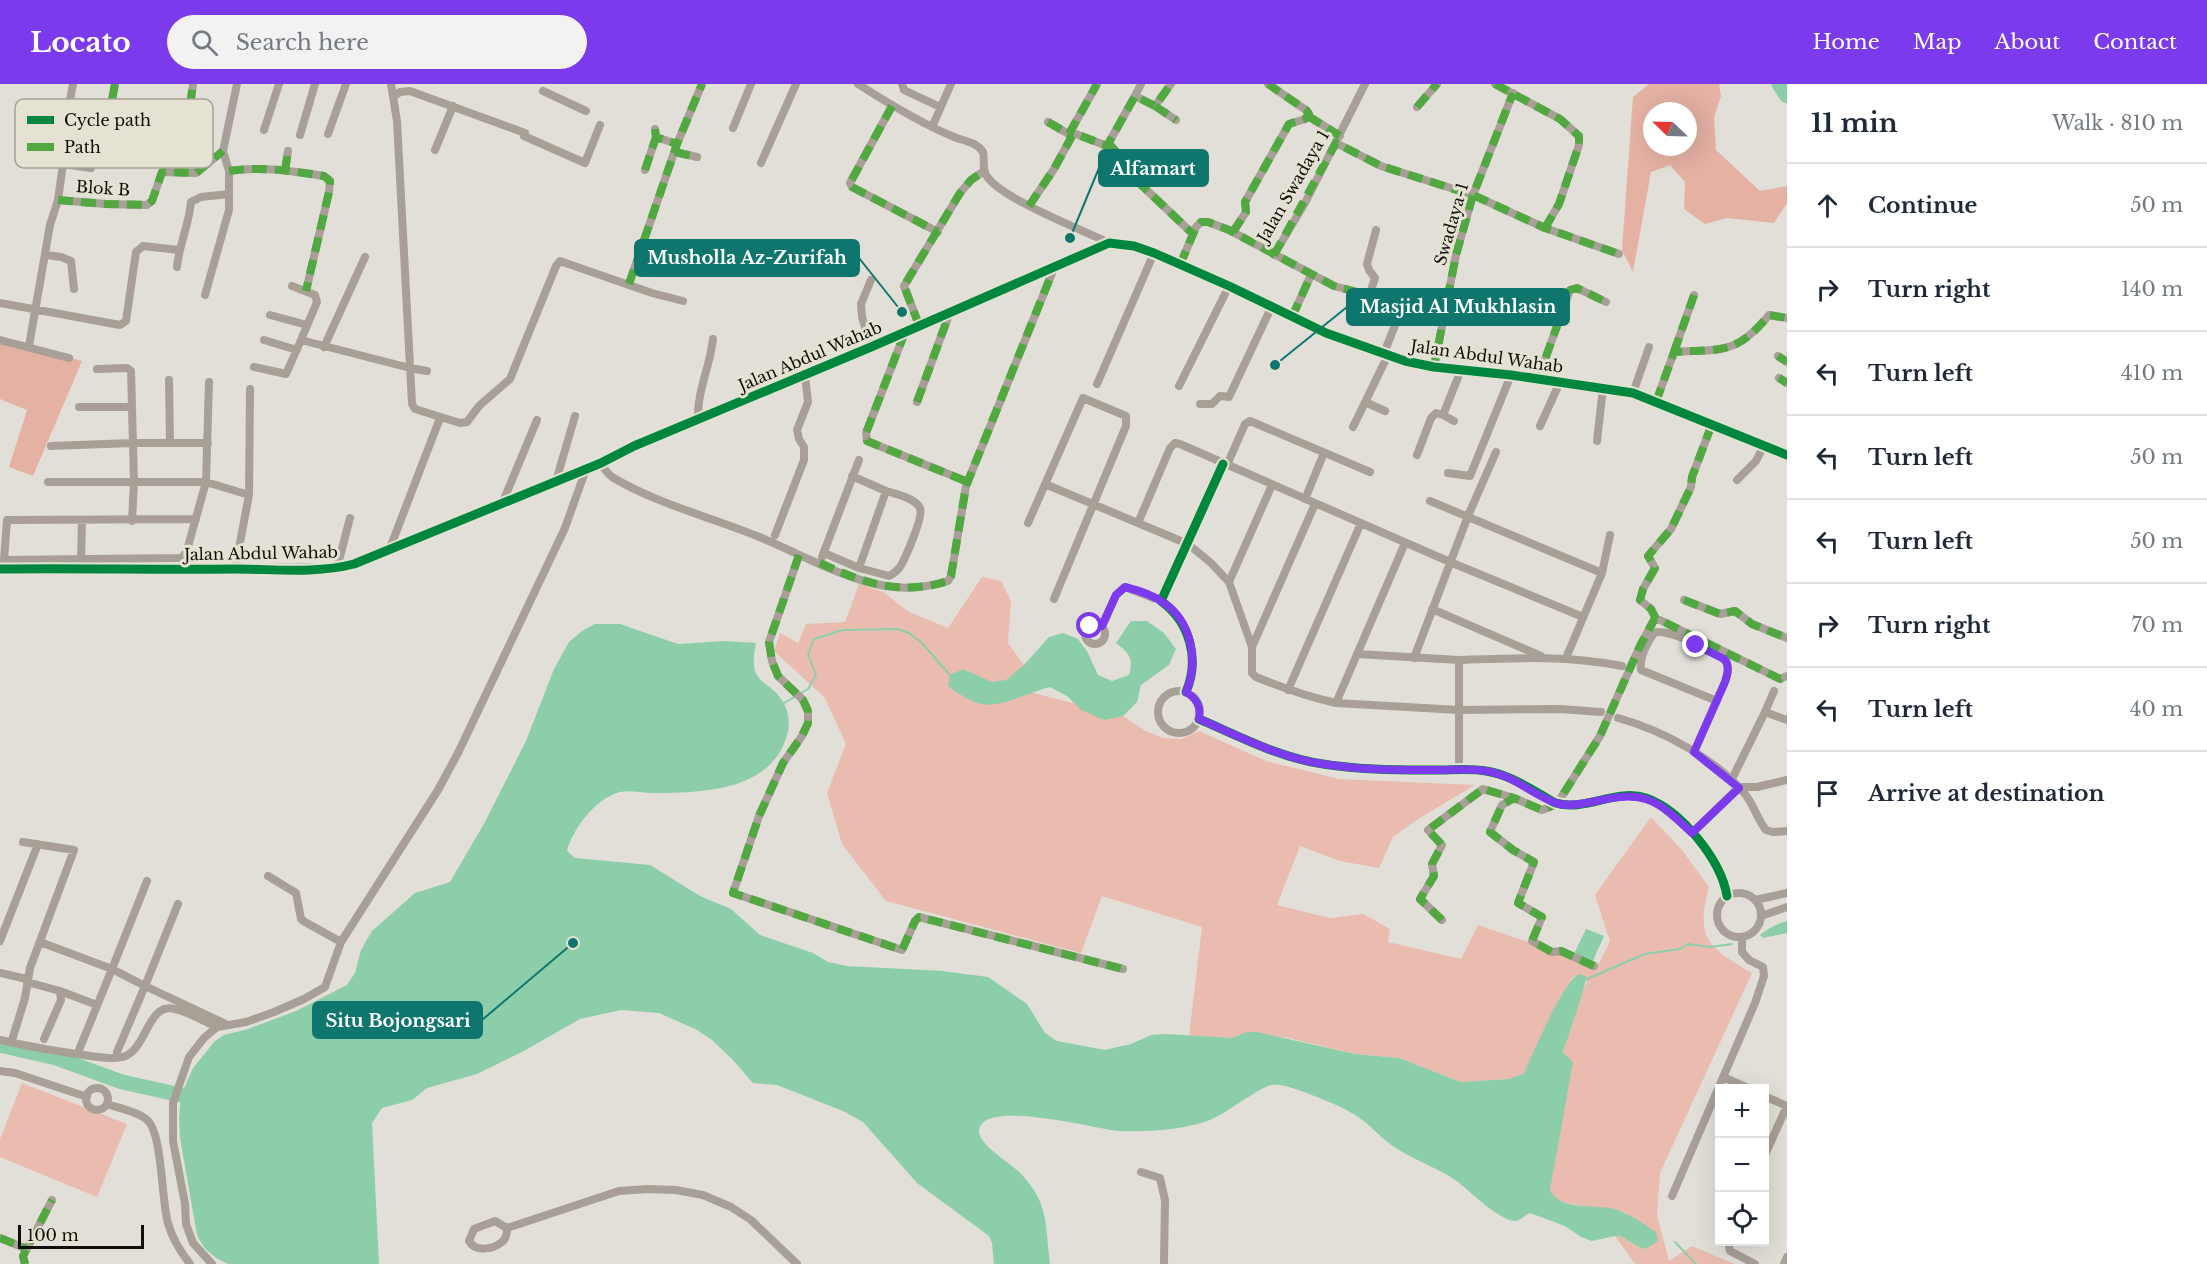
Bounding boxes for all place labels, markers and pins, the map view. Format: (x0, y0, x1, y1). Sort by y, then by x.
callout: Alfamart (1099, 150, 1208, 186)
callout: Musholla Az-Zurifah (635, 240, 859, 276)
callout: Masjid Al Mukhlasin (1347, 289, 1569, 325)
callout: Situ Bojongsari (313, 1002, 482, 1038)

